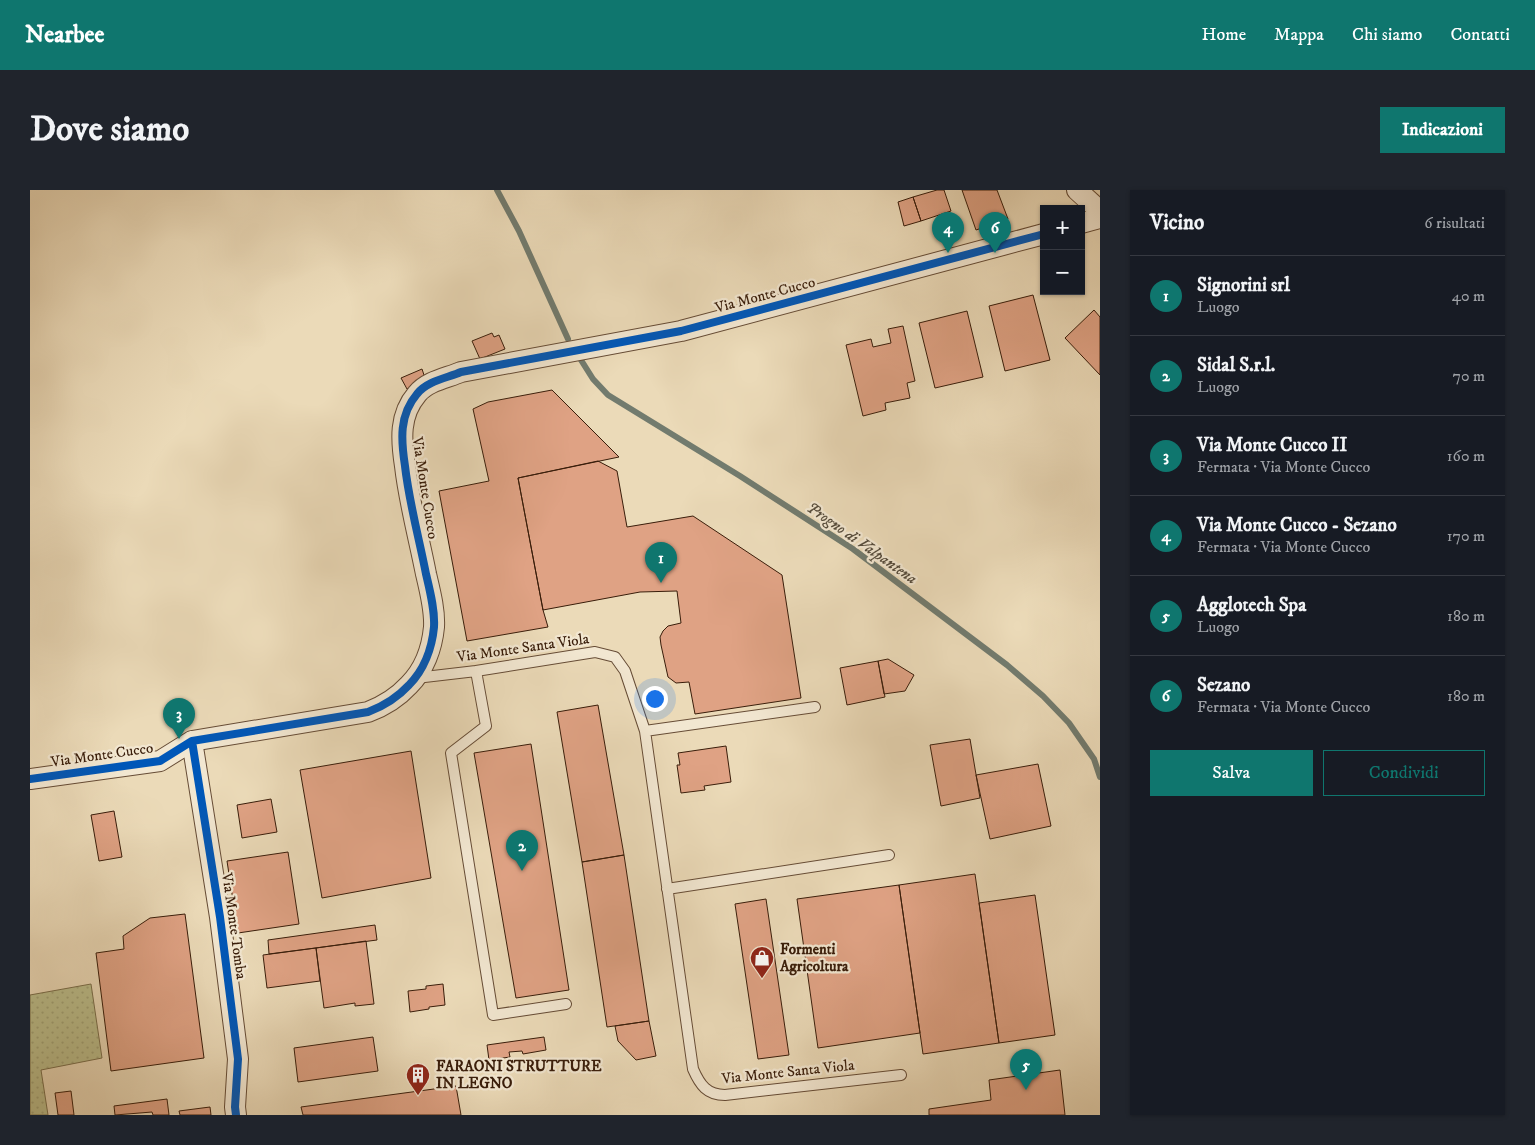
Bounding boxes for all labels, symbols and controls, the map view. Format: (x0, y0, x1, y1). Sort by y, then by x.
text: Nearbee (25, 20, 104, 50)
text: Home (1202, 24, 1246, 46)
text: Mappa (1274, 24, 1324, 46)
text: Chi siamo (1352, 24, 1422, 46)
text: Contatti (1450, 24, 1510, 46)
button: Indicazioni (1380, 107, 1505, 153)
text: Dove siamo (30, 108, 189, 152)
map controls (1040, 205, 1085, 295)
button: + (1040, 205, 1085, 250)
text: Vicino (1150, 210, 1204, 236)
pin: 4 (932, 212, 964, 253)
pin: 6 (979, 212, 1011, 253)
text: 6 risultati (1424, 213, 1485, 233)
button: − (1040, 250, 1085, 295)
street label: Via Monte Cucco (712, 272, 817, 318)
text: Signorini srl (1197, 274, 1290, 297)
text: 1 (1163, 286, 1169, 306)
text: 40 m (1452, 286, 1485, 306)
text: Luogo (1197, 297, 1240, 317)
text: Sidal S.r.l. (1197, 354, 1275, 377)
text: 2 (1162, 366, 1170, 386)
text: 70 m (1453, 366, 1485, 386)
text: Luogo (1197, 377, 1240, 397)
text: Via Monte Cucco II (1197, 434, 1347, 457)
street label: Via Monte Cucco (407, 435, 442, 540)
text: 3 (1163, 446, 1169, 466)
text: 160 m (1447, 446, 1485, 466)
text: Fermata · Via Monte Cucco (1197, 457, 1370, 477)
water label: Progno di Valpantena (803, 497, 921, 589)
text: Via Monte Cucco - Sezano (1197, 514, 1397, 537)
text: 4 (1161, 526, 1171, 546)
text: 170 m (1447, 526, 1485, 546)
text: Fermata · Via Monte Cucco (1197, 537, 1370, 557)
pin: 1 (645, 542, 677, 583)
text: Agglotech Spa (1197, 594, 1306, 617)
text: 5 (1162, 606, 1170, 626)
text: 180 m (1447, 606, 1485, 626)
text: Luogo (1197, 617, 1240, 637)
street label: Via Monte Santa Viola (455, 629, 591, 667)
text: Sezano (1197, 674, 1250, 697)
your location (642, 686, 668, 712)
text: 6 (1162, 686, 1170, 706)
text: 180 m (1447, 686, 1485, 706)
text: Fermata · Via Monte Cucco (1197, 697, 1370, 717)
pin: 3 (163, 698, 195, 739)
street label: Via Monte Cucco (49, 738, 154, 772)
button: Salva (1150, 750, 1313, 796)
button: Condividi (1323, 750, 1485, 796)
pin: 2 (506, 830, 538, 871)
street label: Via Monte Tomba (217, 871, 251, 981)
place label: Formenti Agricoltura (779, 940, 849, 976)
shop icon: Formenti Agricoltura (749, 945, 775, 979)
pin: 5 (1010, 1049, 1042, 1090)
street label: Via Monte Santa Viola (720, 1056, 856, 1089)
place label: FARAONI STRUTTURE IN LEGNO (436, 1057, 602, 1093)
building icon: FARAONI STRUTTURE IN LEGNO (405, 1062, 431, 1096)

